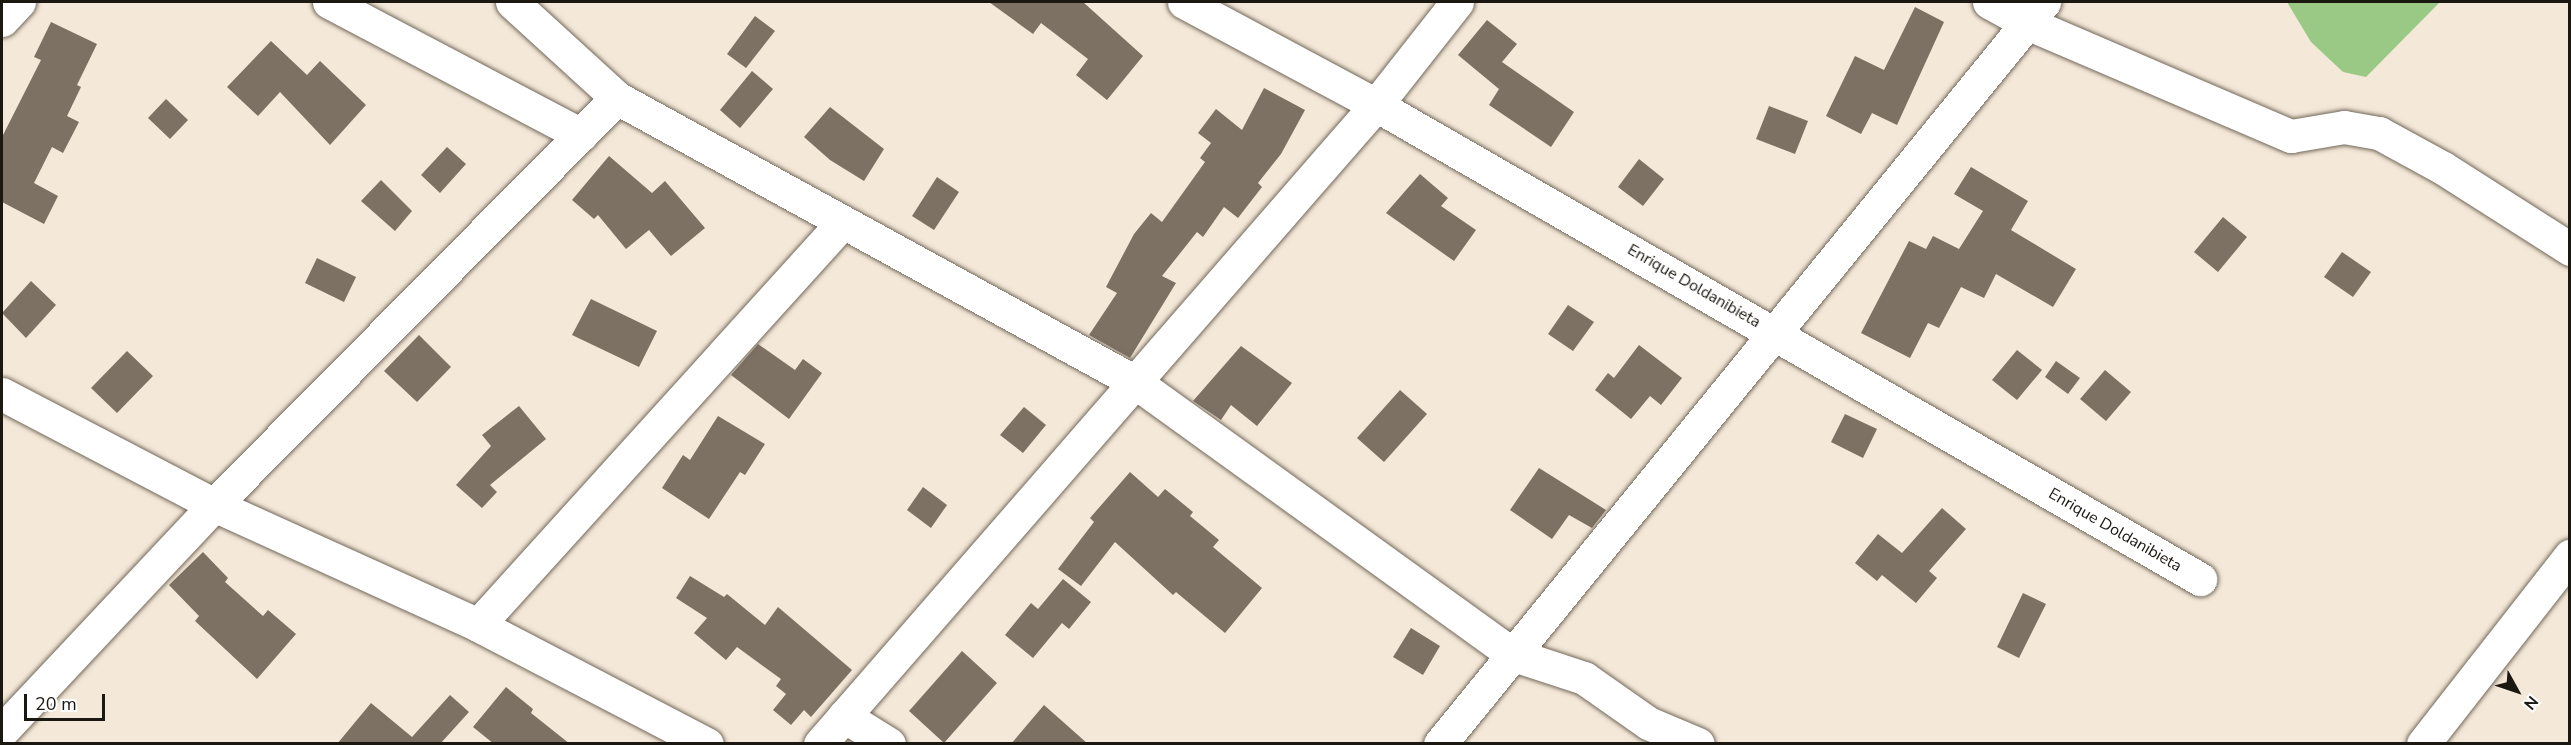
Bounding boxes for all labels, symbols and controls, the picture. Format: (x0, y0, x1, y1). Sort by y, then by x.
street label: Enrique Doldanibieta (1624, 240, 1764, 332)
street label: Enrique Doldanibieta (2045, 484, 2185, 576)
north arrow (2487, 661, 2547, 721)
scale bar (27, 682, 108, 720)
text: N (2519, 691, 2543, 714)
text: 20 m (35, 692, 77, 716)

